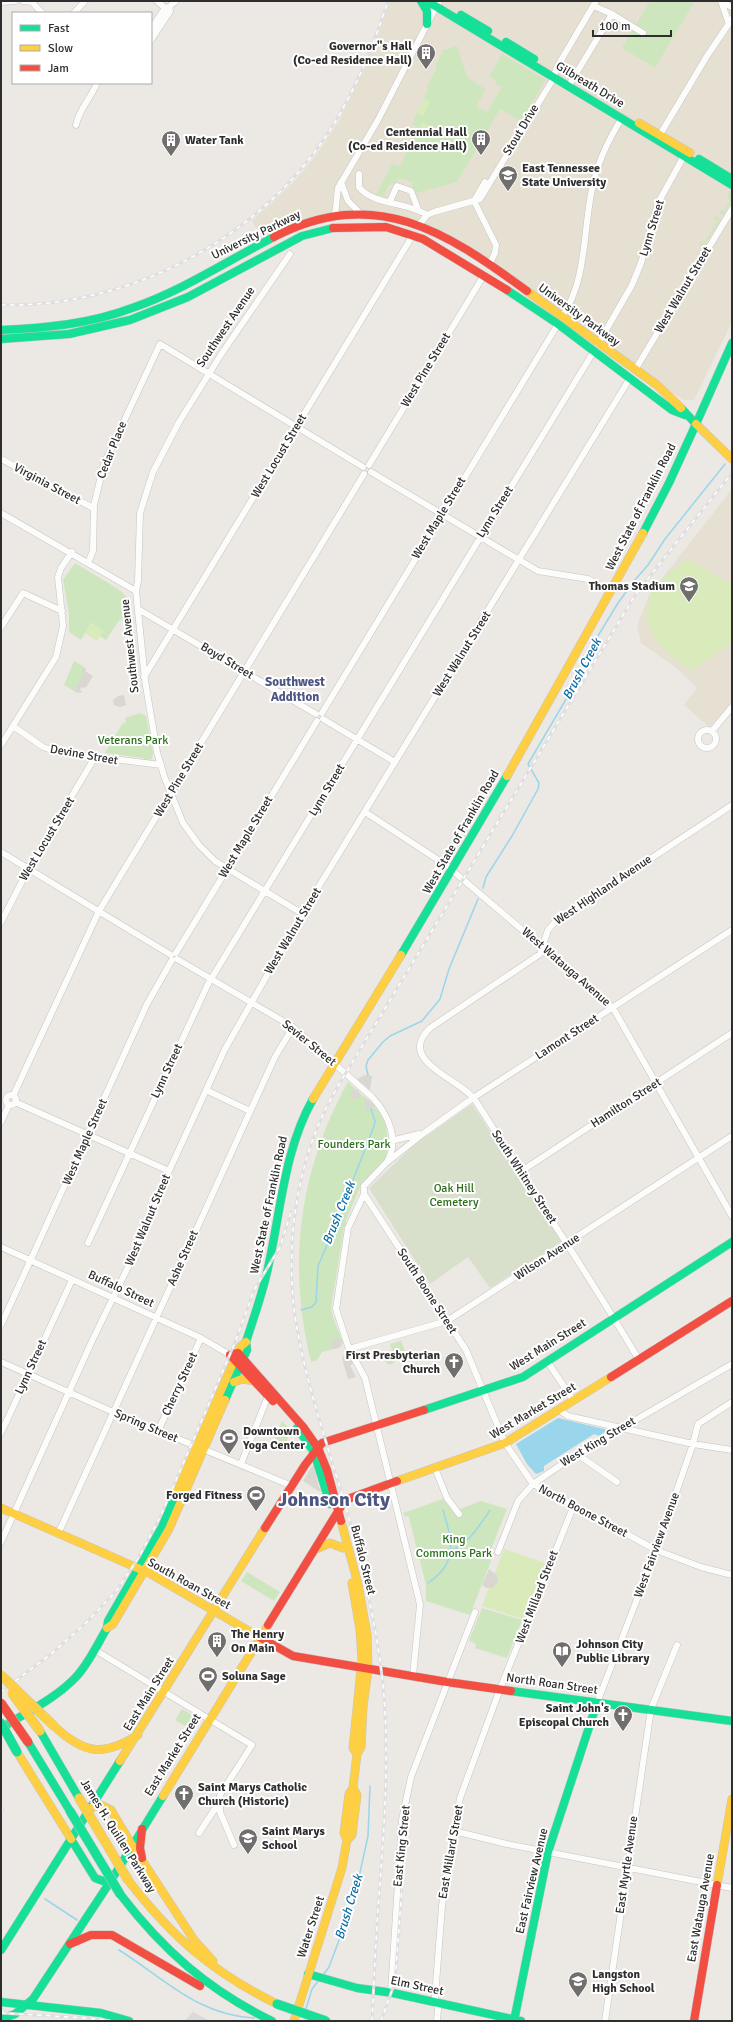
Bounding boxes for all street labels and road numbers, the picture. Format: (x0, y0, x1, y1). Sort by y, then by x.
street label: Gilbreath Drive (553, 59, 627, 111)
street label: Stout Drive (500, 102, 542, 158)
street label: Lynn Street (636, 198, 668, 258)
street label: University Parkway (209, 207, 303, 263)
street label: West Walnut Street (651, 244, 715, 336)
street label: University Parkway (535, 280, 623, 350)
street label: Southwest Avenue (193, 284, 259, 370)
street label: West Pine Street (398, 330, 454, 410)
street label: West Locust Street (248, 411, 310, 501)
street label: Cedar Place (94, 419, 130, 481)
street label: West State of Franklin Road (602, 441, 680, 573)
street label: Virginia Street (11, 460, 83, 508)
street label: West Maple Street (409, 474, 469, 562)
street label: Lynn Street (473, 483, 517, 541)
street label: Southwest Avenue (118, 598, 142, 694)
street label: West Walnut Street (430, 608, 494, 700)
street label: Boyd Street (198, 639, 256, 683)
street label: West Pine Street (151, 740, 207, 820)
street label: Devine Street (49, 742, 119, 768)
street label: Lynn Street (306, 761, 348, 819)
street label: West State of Franklin Road (419, 767, 503, 897)
street label: West Maple Street (216, 793, 276, 881)
street label: West Locust Street (16, 794, 78, 884)
street label: West Highland Avenue (551, 852, 655, 928)
street label: West Walnut Street (261, 885, 325, 977)
street label: West Watauga Avenue (518, 924, 614, 1010)
street label: Lamont Street (532, 1011, 602, 1063)
street label: Sevier Street (279, 1017, 339, 1069)
street label: Lynn Street (148, 1041, 186, 1101)
street label: Hamilton Street (588, 1075, 664, 1131)
street label: West Maple Street (59, 1096, 111, 1188)
street label: South Whitney Street (488, 1127, 560, 1227)
street label: West State of Franklin Road (247, 1135, 291, 1275)
street label: West Walnut Street (122, 1172, 174, 1268)
street label: Ashe Street (164, 1228, 202, 1288)
street label: Wilson Avenue (511, 1230, 583, 1284)
street label: South Boone Street (394, 1245, 460, 1337)
street label: Buffalo Street (86, 1267, 156, 1311)
street label: West Main Street (507, 1316, 589, 1374)
street label: Lynn Street (12, 1337, 50, 1397)
street label: Cherry Street (159, 1350, 201, 1418)
street label: West Market Street (487, 1379, 579, 1443)
street label: Spring Street (112, 1406, 180, 1446)
street label: West King Street (558, 1414, 638, 1470)
street label: North Boone Street (536, 1481, 630, 1541)
street label: West Fairview Avenue (631, 1490, 683, 1600)
street label: Buffalo Street (347, 1524, 379, 1596)
street label: West Millard Street (512, 1548, 562, 1646)
street label: South Roan Street (145, 1555, 233, 1613)
street label: East Main Street (120, 1654, 178, 1734)
street label: North Roan Street (505, 1670, 599, 1698)
street label: East Market Street (141, 1711, 205, 1799)
street label: James H. Quillen Parkway (77, 1776, 159, 1896)
street label: East King Street (390, 1804, 414, 1888)
street label: East Millard Street (435, 1804, 467, 1900)
street label: East Myrtle Avenue (613, 1815, 641, 1915)
street label: East Fairview Avenue (513, 1827, 551, 1935)
street label: East Watauga Avenue (684, 1853, 718, 1963)
street label: Water Street (294, 1894, 328, 1960)
street label: Elm Street (389, 1973, 445, 1999)

